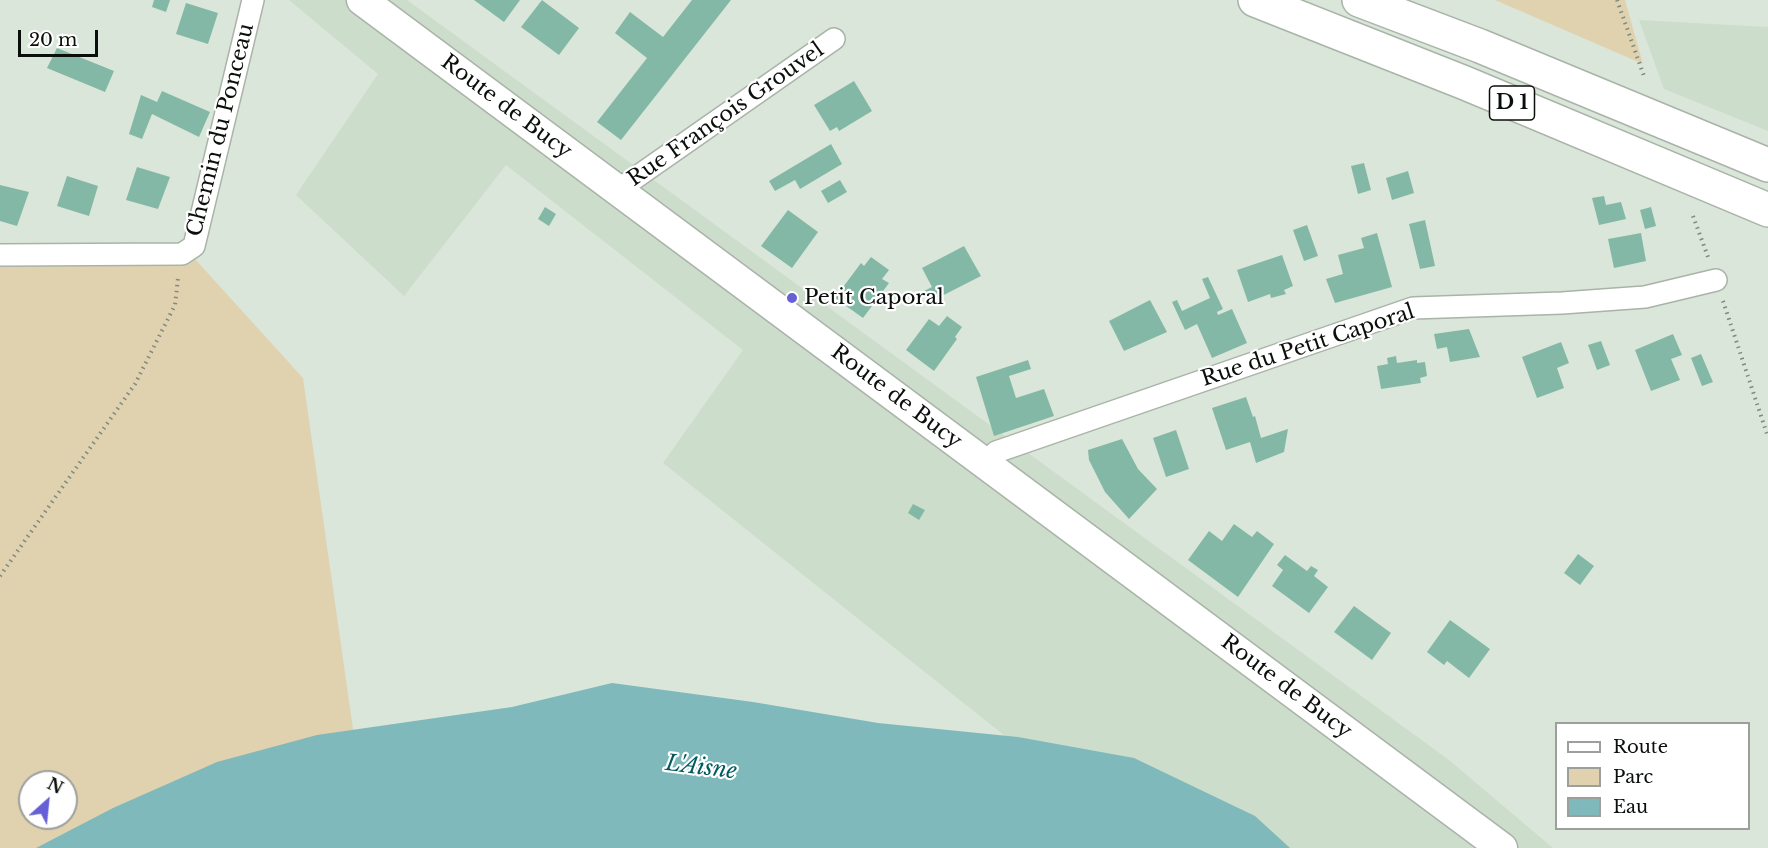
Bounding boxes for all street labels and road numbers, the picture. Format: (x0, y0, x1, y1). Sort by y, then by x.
street label: Chemin du Ponceau (182, 21, 260, 239)
street label: Rue François Grouvel (623, 38, 829, 192)
street label: Route de Bucy (436, 50, 576, 164)
road number: D 1 (1490, 86, 1534, 120)
street label: Rue du Petit Caporal (1198, 300, 1418, 392)
street label: Route de Bucy (826, 340, 966, 454)
street label: Route de Bucy (1216, 630, 1356, 744)

